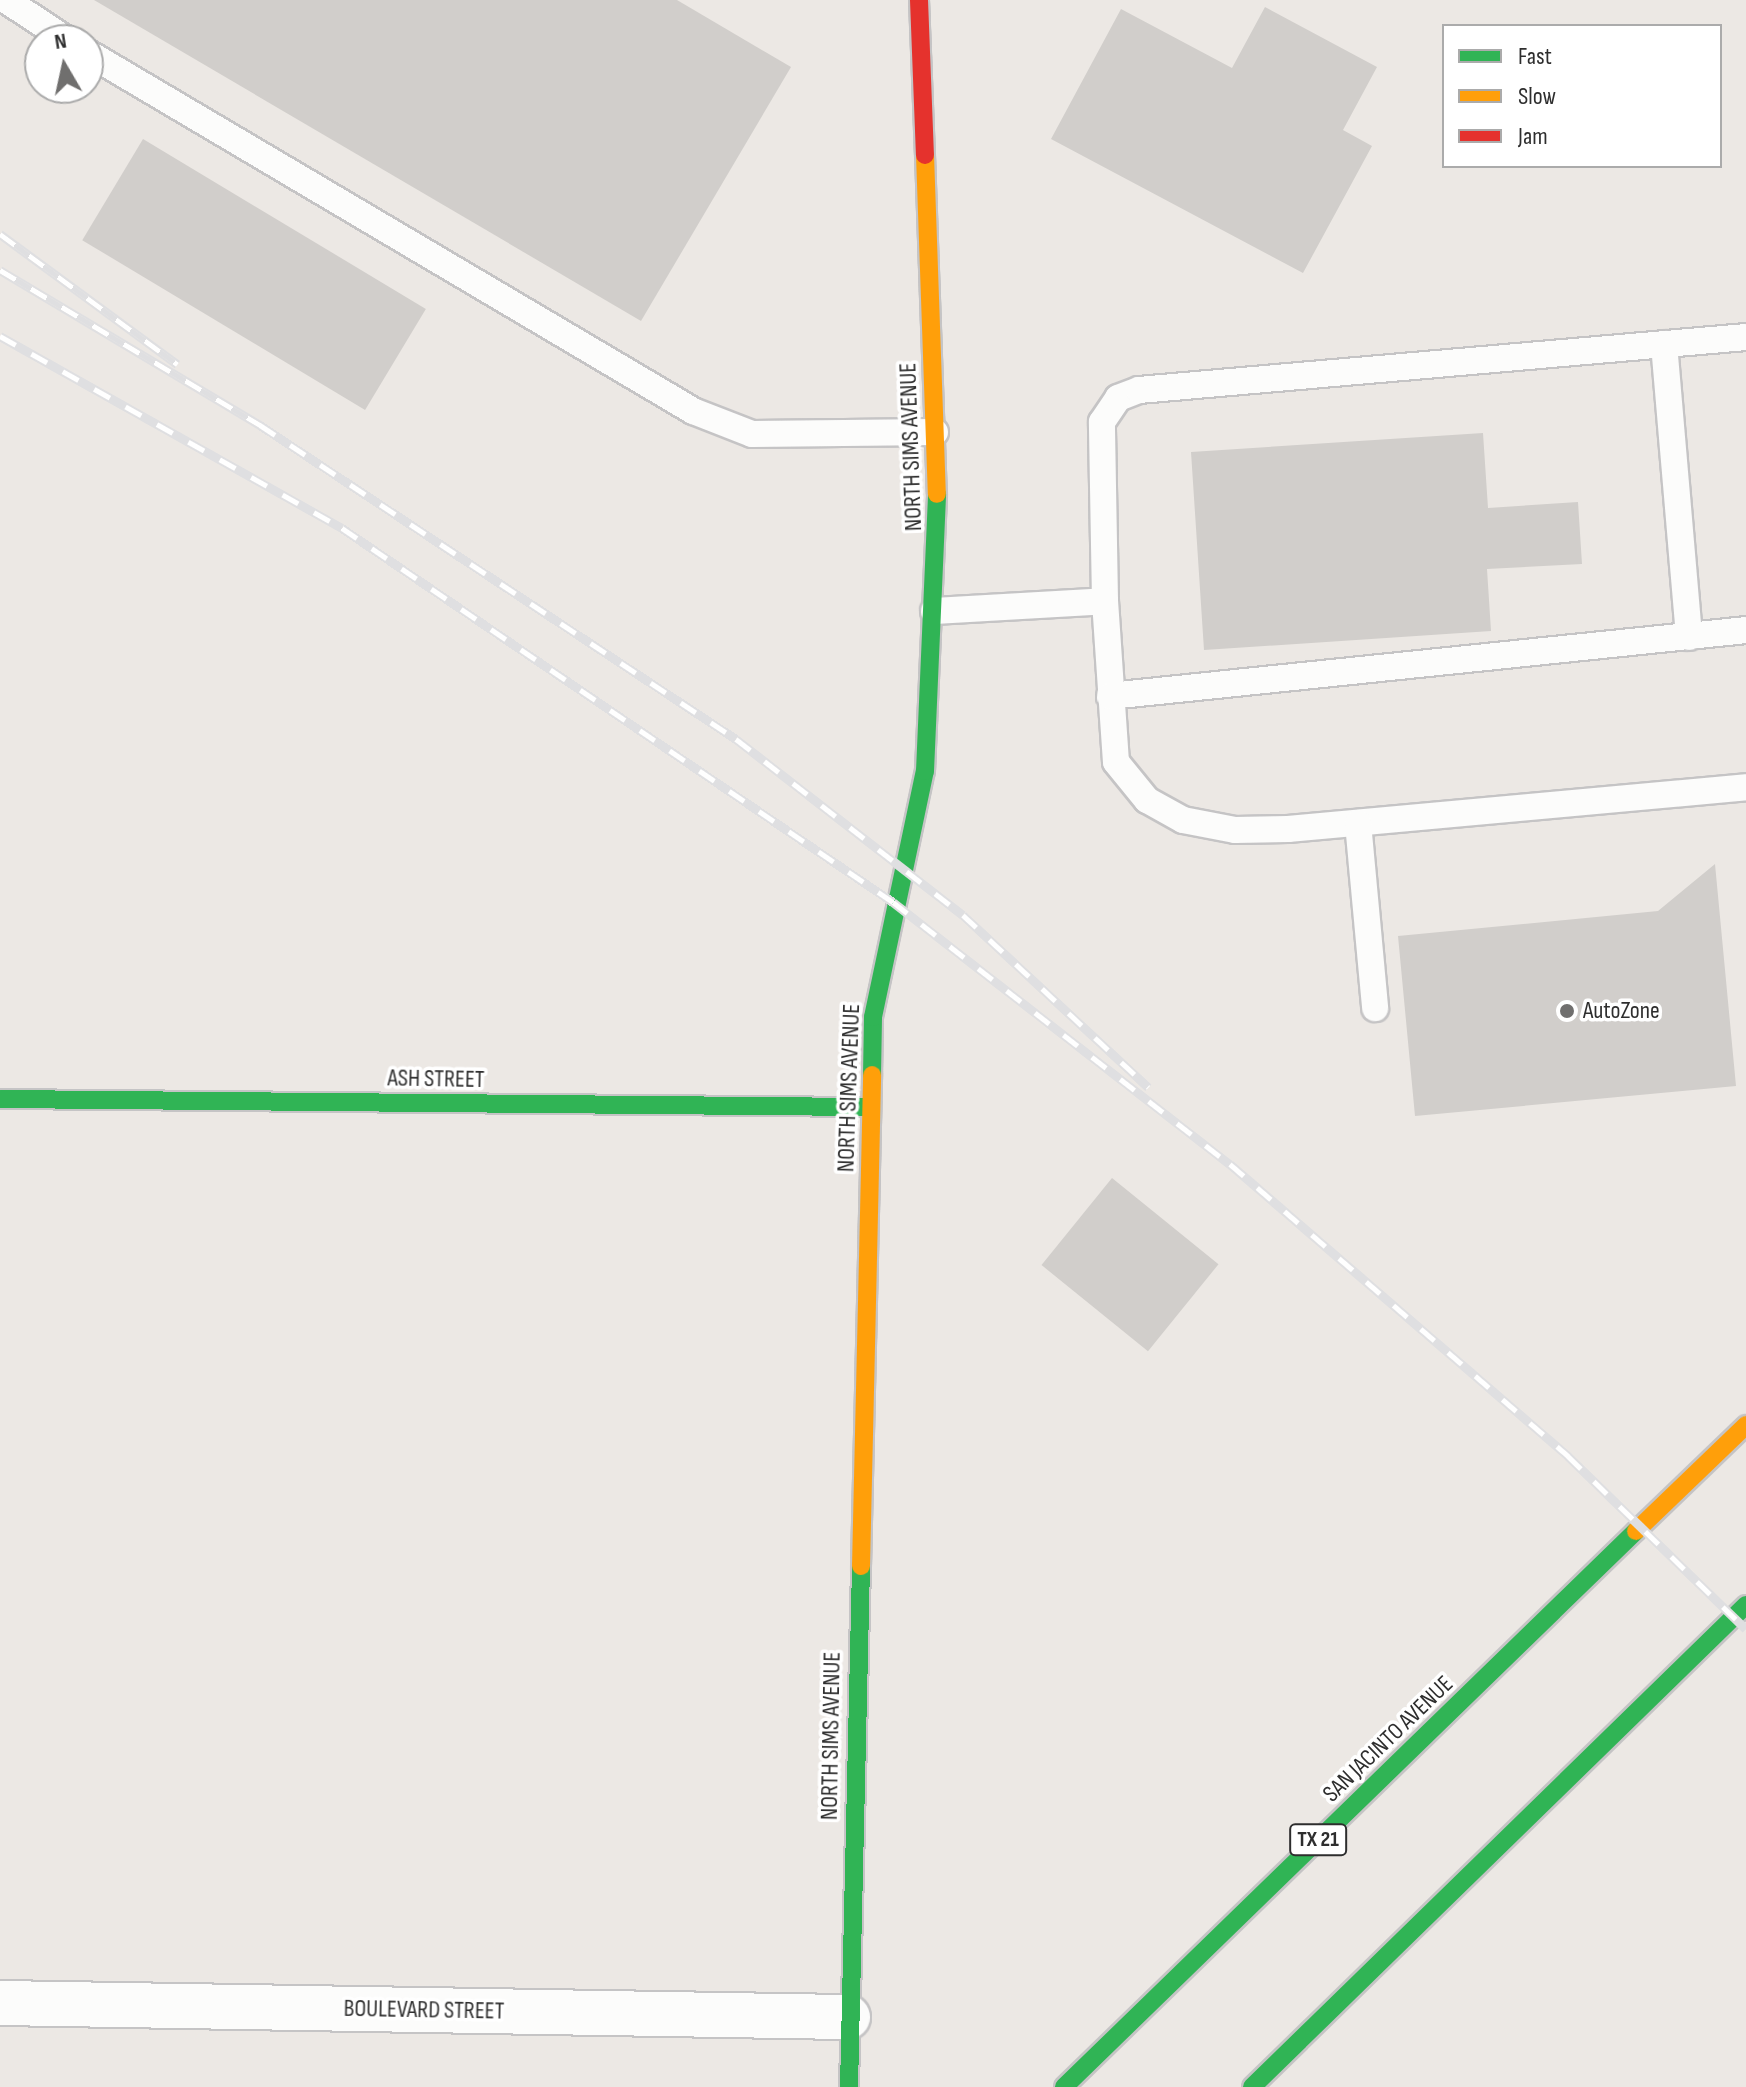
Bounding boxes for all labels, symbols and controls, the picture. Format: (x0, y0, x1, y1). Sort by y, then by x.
north arrow (24, 24, 104, 104)
legend (1442, 24, 1722, 168)
text: N (53, 28, 68, 56)
text: Fast (1518, 42, 1552, 71)
text: Slow (1518, 82, 1556, 111)
text: Jam (1518, 122, 1548, 151)
street label: NORTH SIMS AVENUE (894, 362, 928, 532)
place label: AutoZone (1583, 997, 1660, 1025)
marker: AutoZone (1558, 1002, 1576, 1020)
street label: NORTH SIMS AVENUE (832, 1003, 866, 1173)
street label: ASH STREET (387, 1064, 485, 1094)
street label: NORTH SIMS AVENUE (815, 1652, 847, 1820)
street label: SAN JACINTO AVENUE (1317, 1670, 1459, 1808)
road number: TX 21 (1288, 1822, 1348, 1858)
street label: BOULEVARD STREET (343, 1994, 505, 2026)

